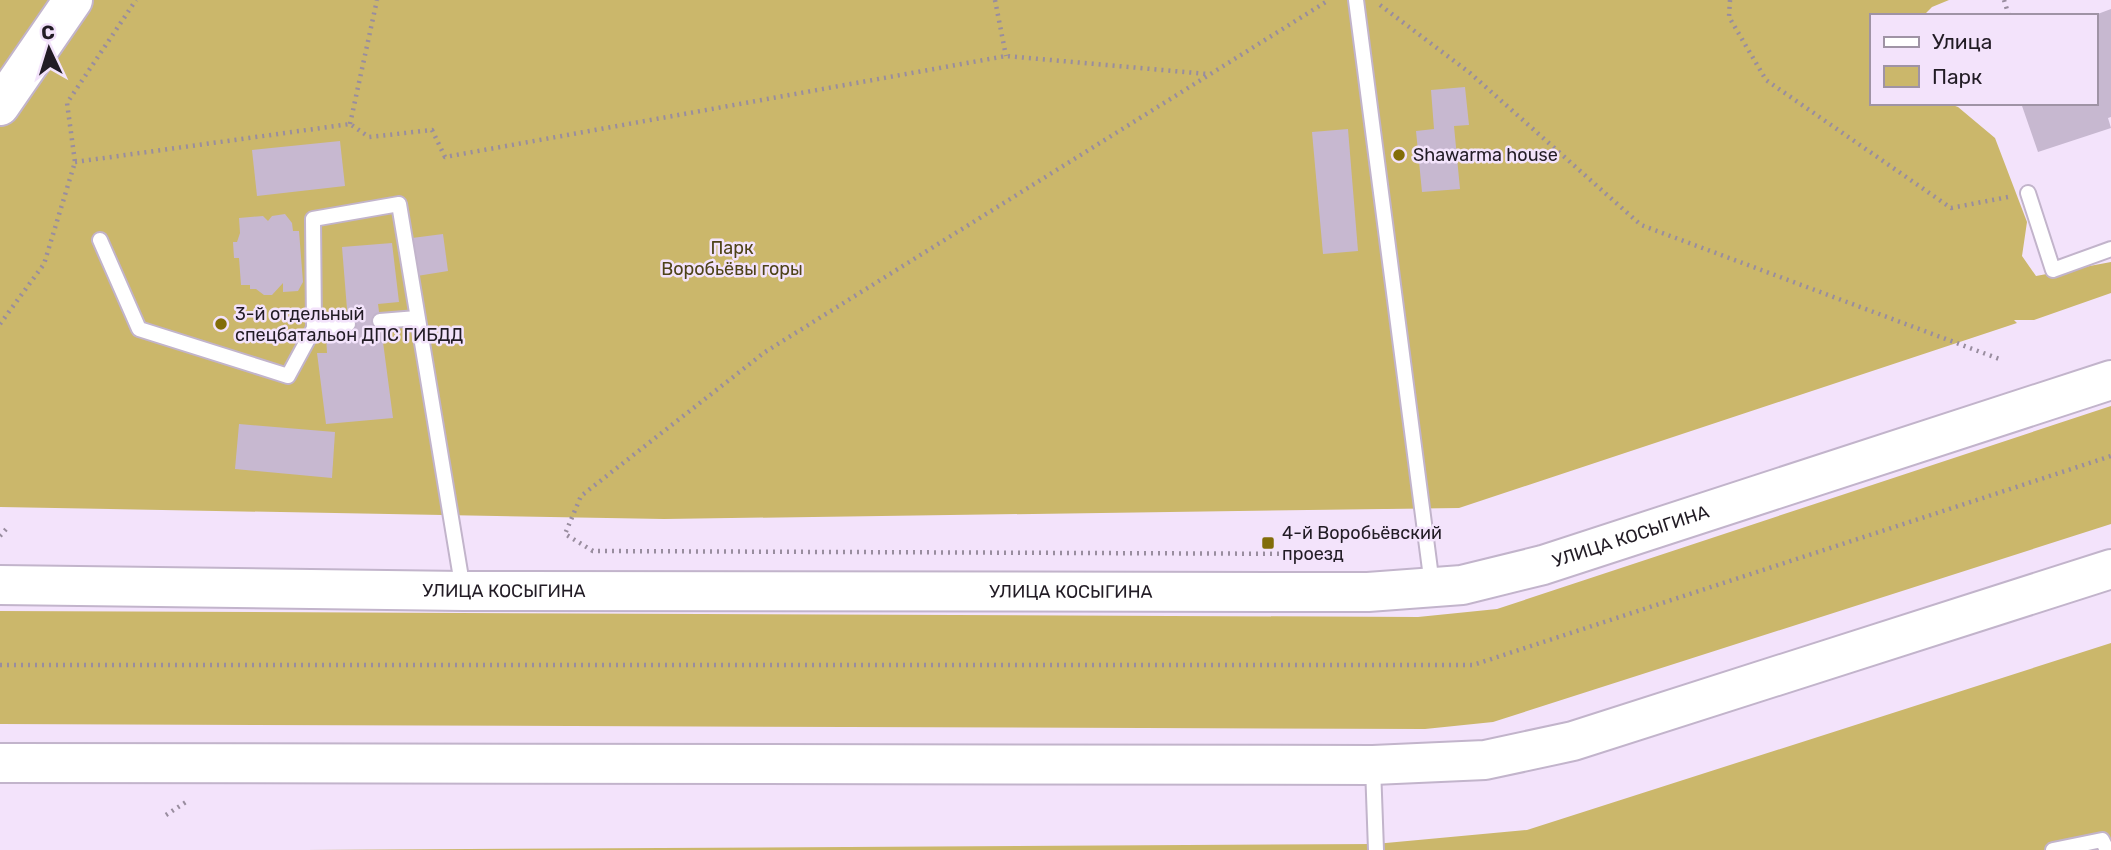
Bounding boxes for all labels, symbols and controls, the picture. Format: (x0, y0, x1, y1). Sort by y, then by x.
north arrow (14, 14, 84, 84)
legend (1870, 14, 2097, 105)
text: С (40, 21, 55, 44)
text: Улица (1932, 29, 1992, 54)
text: Парк (1932, 64, 1982, 89)
place label: Shawarma house (1413, 144, 1558, 166)
marker: Shawarma house (1391, 147, 1407, 163)
park label: Парк Воробьёвы горы (661, 237, 803, 280)
place label: 3-й отдельный спецбатальон ДПС ГИБДД (235, 303, 464, 346)
marker: 3-й отдельный спецбатальон ДПС ГИБДД (213, 316, 229, 332)
street label: УЛИЦА КОСЫГИНА (1550, 501, 1712, 572)
place label: 4-й Воробьёвский проезд (1282, 522, 1442, 565)
marker: 4-й Воробьёвский проезд (1260, 535, 1276, 551)
street label: УЛИЦА КОСЫГИНА (422, 579, 586, 602)
street label: УЛИЦА КОСЫГИНА (989, 581, 1153, 603)

